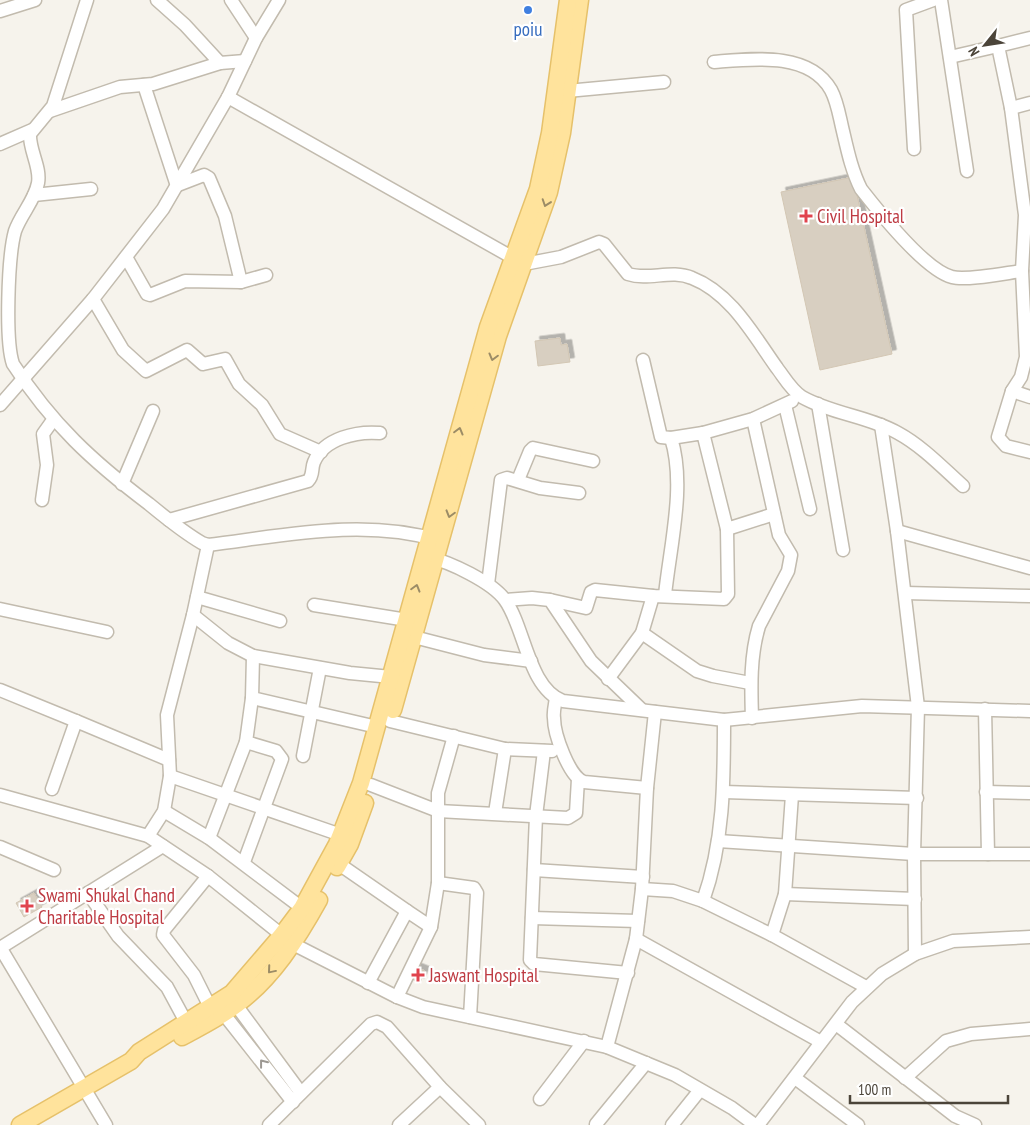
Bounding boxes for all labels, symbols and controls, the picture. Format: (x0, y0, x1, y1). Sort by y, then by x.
marker: poiu (522, 4, 534, 16)
place label: poiu (514, 17, 542, 41)
north arrow (960, 20, 1010, 70)
text: N (964, 44, 983, 59)
one-way arrow (541, 198, 551, 207)
place label: Civil Hospital (817, 204, 905, 228)
marker: Civil Hospital (799, 209, 813, 223)
one-way arrow (488, 352, 499, 361)
one-way arrow (453, 427, 464, 436)
one-way arrow (446, 509, 456, 517)
one-way arrow (410, 584, 420, 592)
place label: Swami Shukal Chand Charitable Hospital (38, 883, 175, 929)
marker: Swami Shukal Chand Charitable Hospital (20, 899, 34, 913)
place label: Jaswant Hospital (428, 963, 539, 987)
one-way arrow (268, 965, 277, 974)
marker: Jaswant Hospital (411, 968, 425, 982)
one-way arrow (260, 1060, 268, 1069)
scale bar (850, 1072, 1008, 1104)
text: 100 m (858, 1080, 891, 1099)

